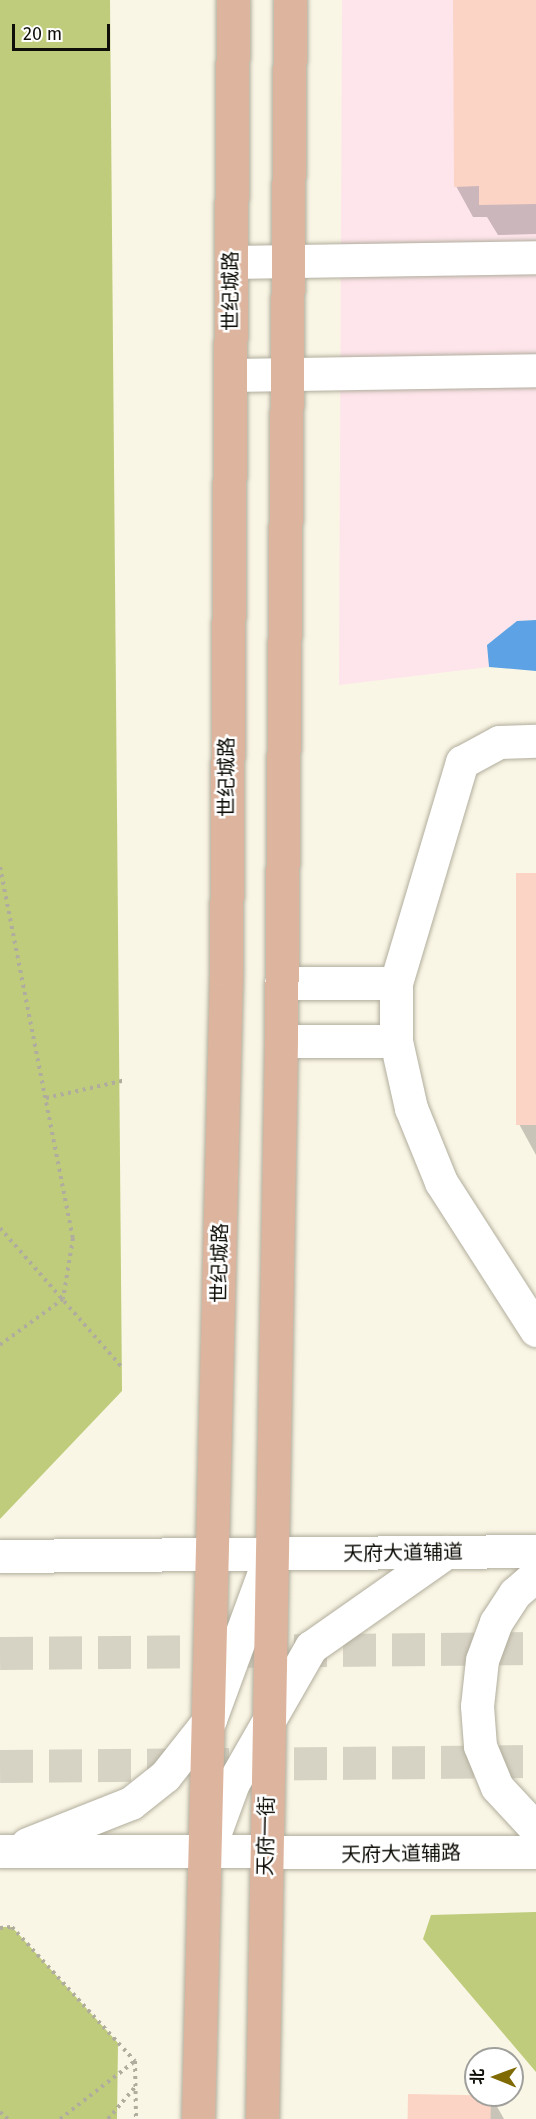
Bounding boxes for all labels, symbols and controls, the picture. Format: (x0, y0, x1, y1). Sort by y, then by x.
scale bar (15, 12, 112, 50)
text: 20 m (23, 23, 62, 45)
street label: 世纪城路 (219, 251, 243, 331)
street label: 世纪城路 (215, 737, 239, 817)
street label: 世纪城路 (207, 1223, 233, 1303)
street label: 天府大道辅道 (343, 1540, 463, 1566)
street label: 天府一街 (253, 1796, 279, 1876)
street label: 天府大道辅路 (341, 1841, 461, 1867)
north arrow (464, 2047, 524, 2107)
text: 北 (468, 2069, 487, 2085)

